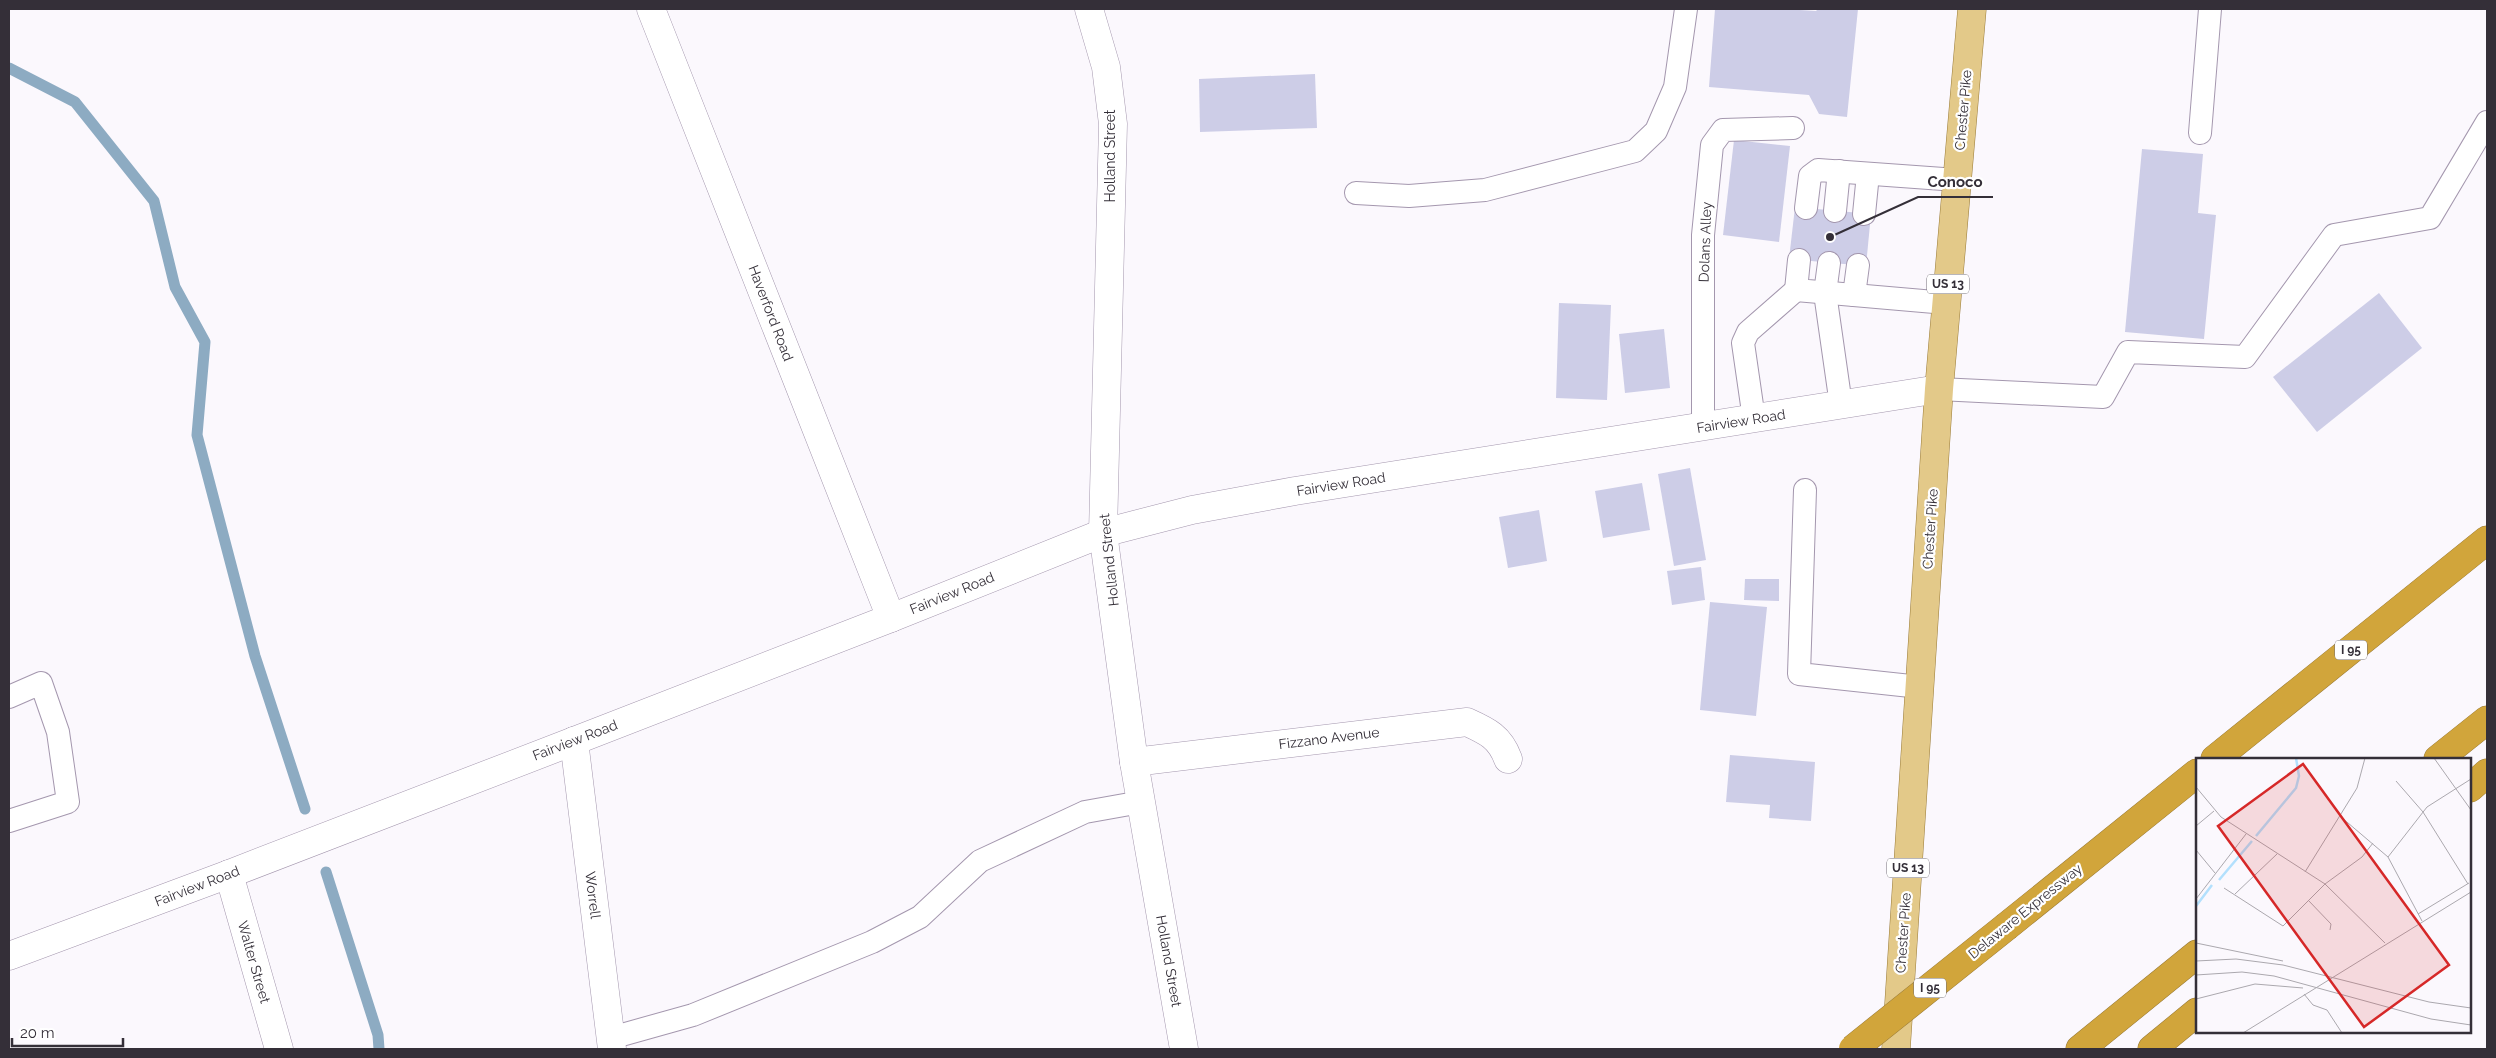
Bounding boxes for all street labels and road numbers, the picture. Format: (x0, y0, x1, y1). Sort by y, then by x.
street label: Chester Pike (1952, 69, 1974, 151)
street label: Holland Street (1102, 109, 1118, 203)
street label: Dolans Alley (1696, 201, 1714, 283)
street label: Haverford Road (745, 263, 797, 363)
road number: US 13 (1927, 274, 1969, 294)
street label: Fairview Road (1695, 406, 1787, 436)
street label: Fairview Road (1295, 469, 1387, 499)
street label: Chester Pike (1919, 488, 1941, 570)
street label: Holland Street (1096, 513, 1122, 607)
street label: Fairview Road (907, 569, 997, 617)
road number: I 95 (2335, 640, 2367, 660)
street label: Fairview Road (530, 716, 620, 764)
street label: Fizzano Avenue (1278, 724, 1380, 752)
road number: US 13 (1887, 858, 1929, 878)
street label: Delaware Expressway (1965, 860, 2085, 962)
street label: Fairview Road (152, 862, 242, 910)
street label: Worrell (582, 870, 604, 920)
street label: Chester Pike (1892, 892, 1914, 974)
street label: Holland Street (1153, 914, 1185, 1009)
street label: Walter Street (235, 919, 274, 1005)
road number: I 95 (1914, 978, 1946, 998)

